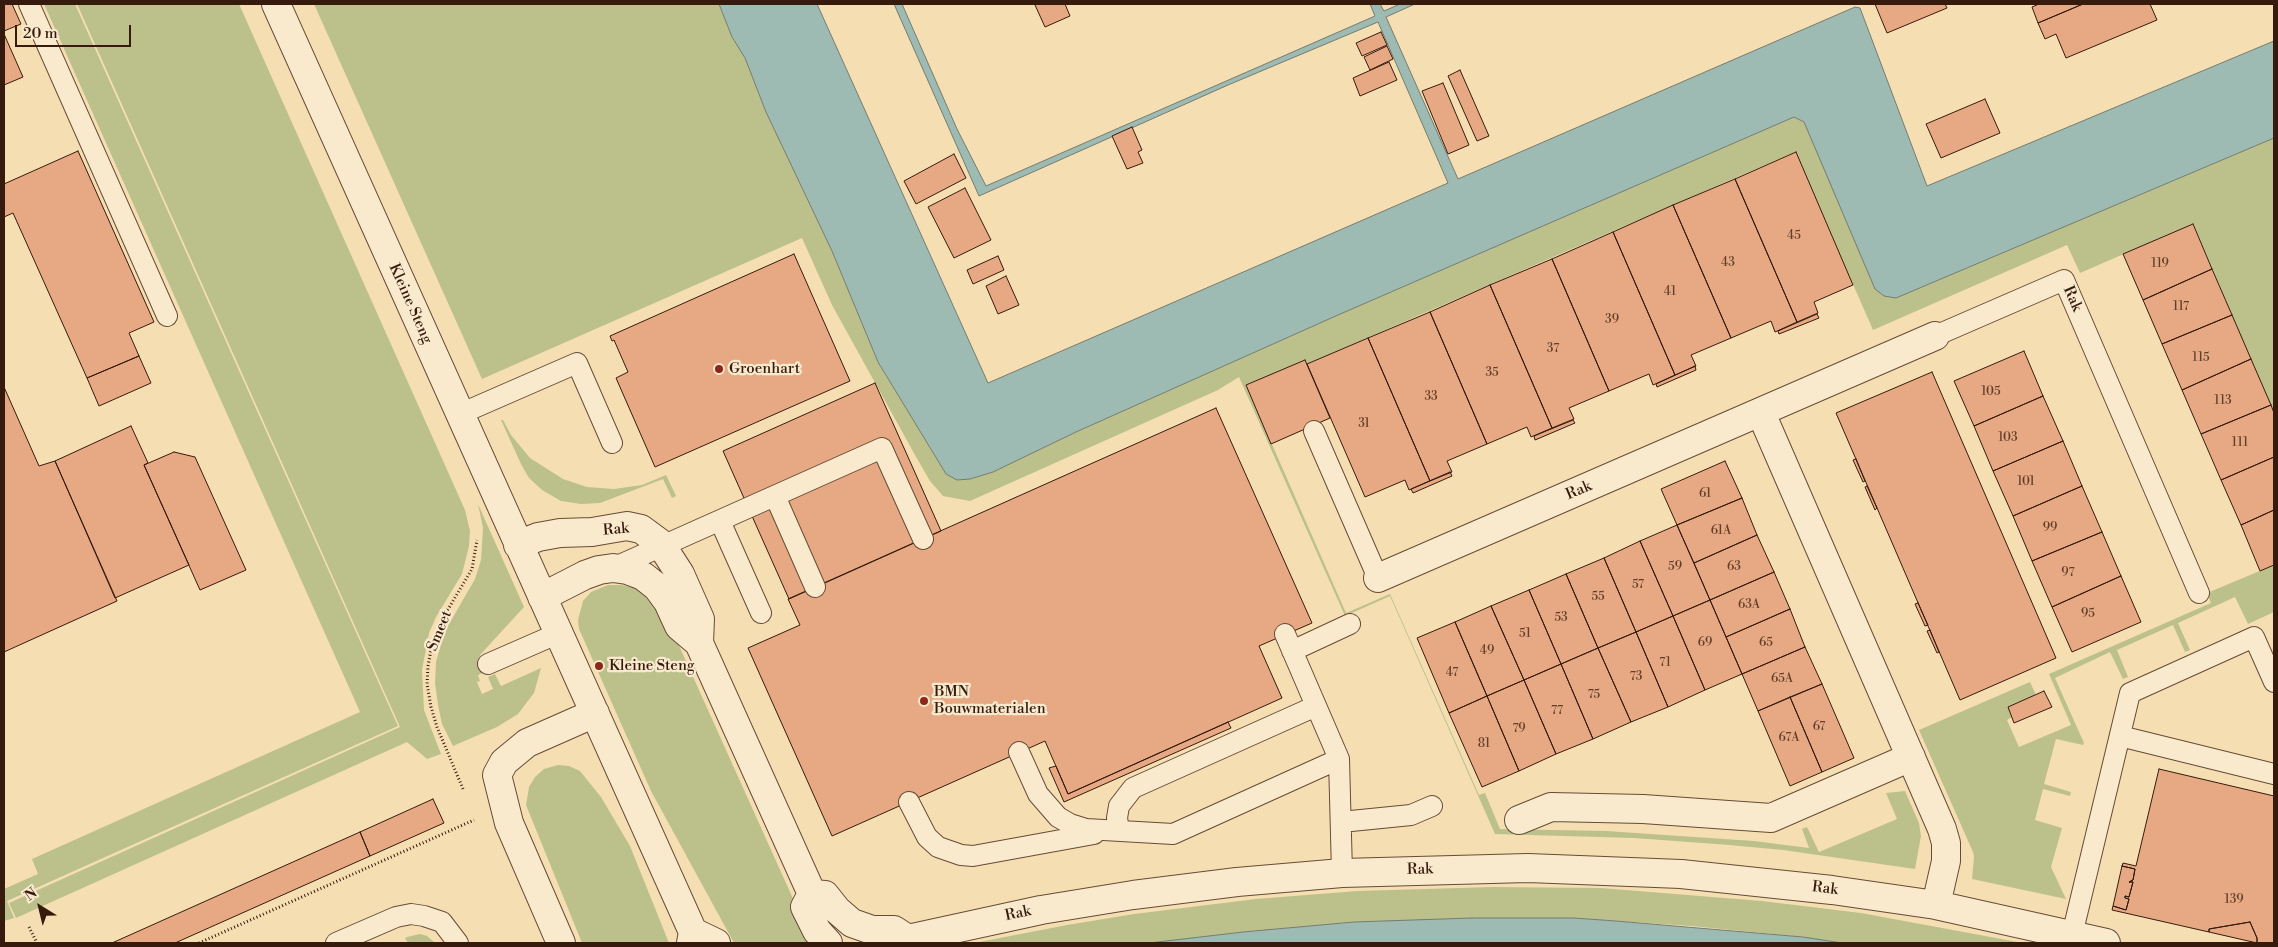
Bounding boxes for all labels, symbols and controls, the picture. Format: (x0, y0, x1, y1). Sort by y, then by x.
scale bar (18, 15, 134, 47)
text: 20 m (23, 24, 58, 43)
house number: 45 (1787, 229, 1801, 243)
house number: 43 (1721, 256, 1735, 270)
house number: 119 (2151, 257, 2169, 271)
street label: Kleine Steng (384, 261, 436, 347)
street label: Rak (2058, 283, 2086, 315)
house number: 41 (1664, 285, 1676, 299)
house number: 117 (2173, 300, 2189, 314)
house number: 39 (1605, 313, 1619, 327)
house number: 37 (1547, 342, 1559, 356)
house number: 115 (2192, 351, 2210, 365)
place label: Groenhart (729, 360, 800, 378)
marker: Groenhart (713, 363, 725, 375)
house number: 35 (1485, 366, 1499, 380)
house number: 105 (1981, 385, 2001, 399)
house number: 33 (1424, 390, 1438, 404)
house number: 113 (2214, 394, 2232, 408)
house number: 31 (1358, 417, 1370, 431)
house number: 103 (1998, 431, 2018, 445)
house number: 111 (2232, 436, 2248, 450)
house number: 101 (2017, 475, 2035, 489)
street label: Rak (1563, 478, 1595, 504)
house number: 61 (1699, 487, 1711, 501)
street label: Rak (602, 520, 630, 540)
house number: 99 (2043, 521, 2057, 535)
house number: 61A (1711, 524, 1731, 538)
house number: 59 (1668, 560, 1682, 574)
house number: 63 (1727, 560, 1741, 574)
house number: 97 (2061, 566, 2075, 580)
house number: 57 (1632, 578, 1644, 592)
house number: 55 (1591, 590, 1605, 604)
house number: 63A (1738, 598, 1760, 612)
house number: 95 (2081, 607, 2095, 621)
street label: Smeet (424, 608, 456, 654)
house number: 53 (1554, 611, 1568, 625)
house number: 51 (1519, 627, 1531, 641)
house number: 69 (1698, 636, 1712, 650)
house number: 65 (1759, 636, 1773, 650)
house number: 49 (1480, 644, 1494, 658)
house number: 71 (1659, 656, 1671, 670)
place label: Kleine Steng (609, 657, 695, 675)
marker: Kleine Steng (593, 660, 605, 672)
house number: 47 (1446, 666, 1458, 680)
house number: 73 (1630, 670, 1642, 684)
house number: 65A (1771, 672, 1793, 686)
place label: BMN Bouwmaterialen (934, 683, 1046, 718)
house number: 75 (1588, 688, 1600, 702)
marker: BMN Bouwmaterialen (918, 695, 930, 707)
house number: 77 (1551, 704, 1563, 718)
house number: 67 (1813, 720, 1825, 734)
house number: 79 (1512, 722, 1526, 736)
house number: 67A (1779, 731, 1799, 745)
house number: 81 (1478, 737, 1490, 751)
street label: Rak (1407, 861, 1433, 879)
street label: Rak (1811, 878, 1839, 900)
north arrow (15, 882, 65, 932)
text: N (21, 884, 41, 905)
house number: 139 (2224, 893, 2244, 907)
street label: Rak (1003, 902, 1033, 926)

